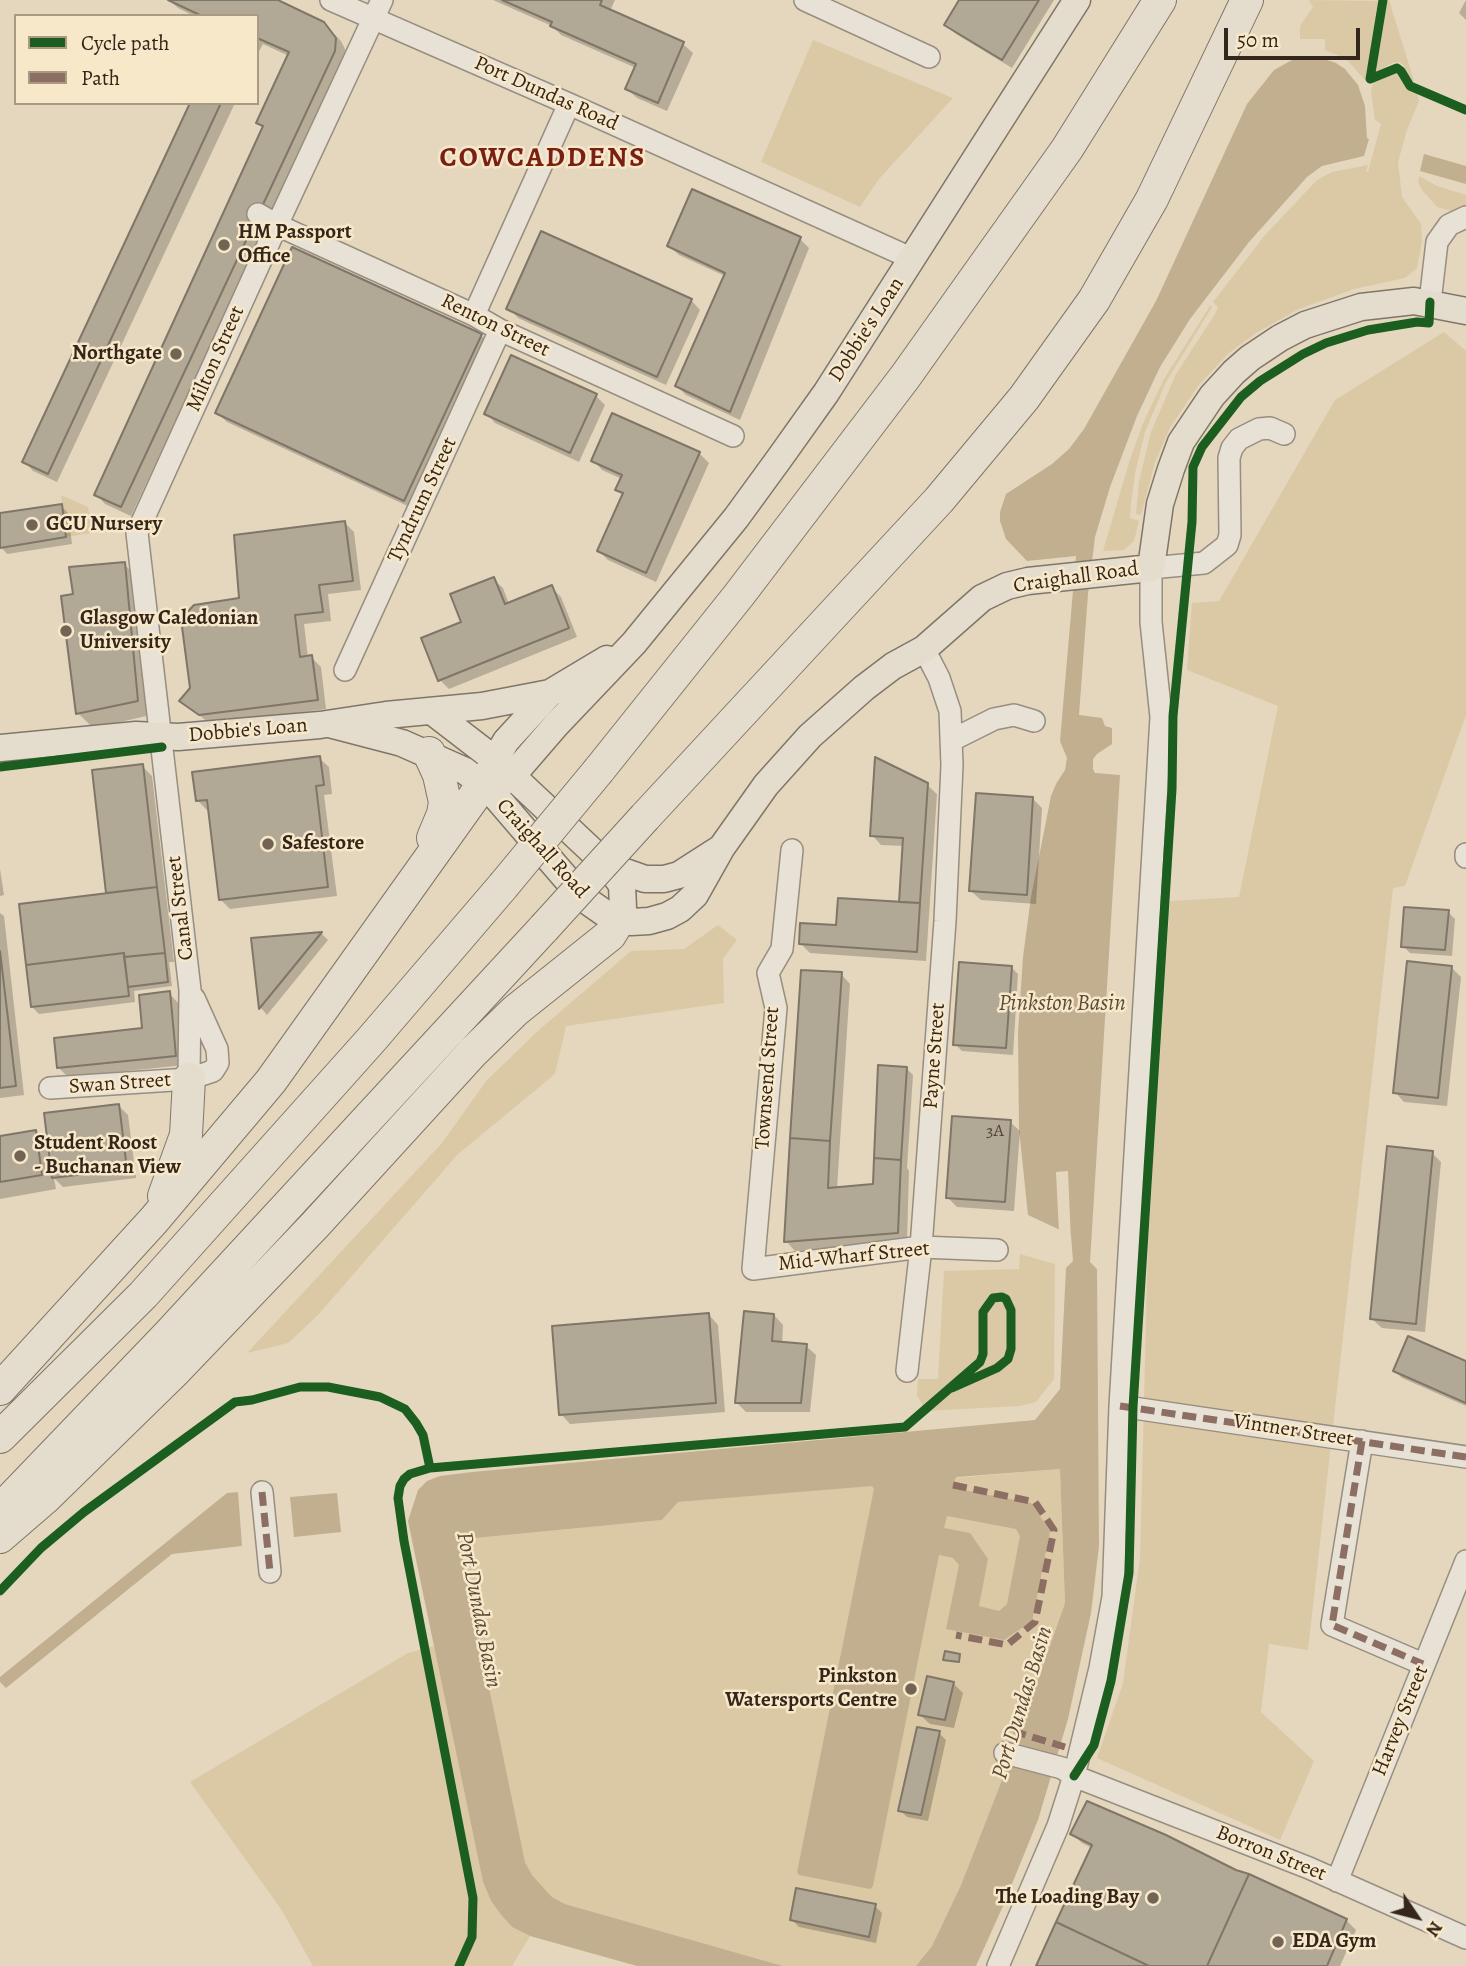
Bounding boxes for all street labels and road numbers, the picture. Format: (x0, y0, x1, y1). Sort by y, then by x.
street label: Port Dundas Road (470, 51, 622, 137)
street label: Dobbie's Loan (824, 273, 910, 387)
street label: Renton Street (437, 289, 553, 363)
street label: Milton Street (181, 302, 251, 416)
street label: Tyndrum Street (383, 433, 463, 567)
street label: Craighall Road (1012, 557, 1140, 599)
street label: Dobbie's Loan (187, 713, 309, 749)
street label: Craighall Road (491, 794, 593, 904)
street label: Canal Street (162, 854, 200, 962)
street label: Payne Street (919, 1002, 951, 1110)
street label: Townsend Street (750, 1006, 786, 1150)
street label: Swan Street (68, 1068, 172, 1100)
street label: Mid-Wharf Street (777, 1237, 931, 1277)
street label: Vintner Street (1231, 1409, 1355, 1453)
street label: Harvey Street (1367, 1662, 1435, 1780)
street label: Borron Street (1212, 1821, 1330, 1887)

